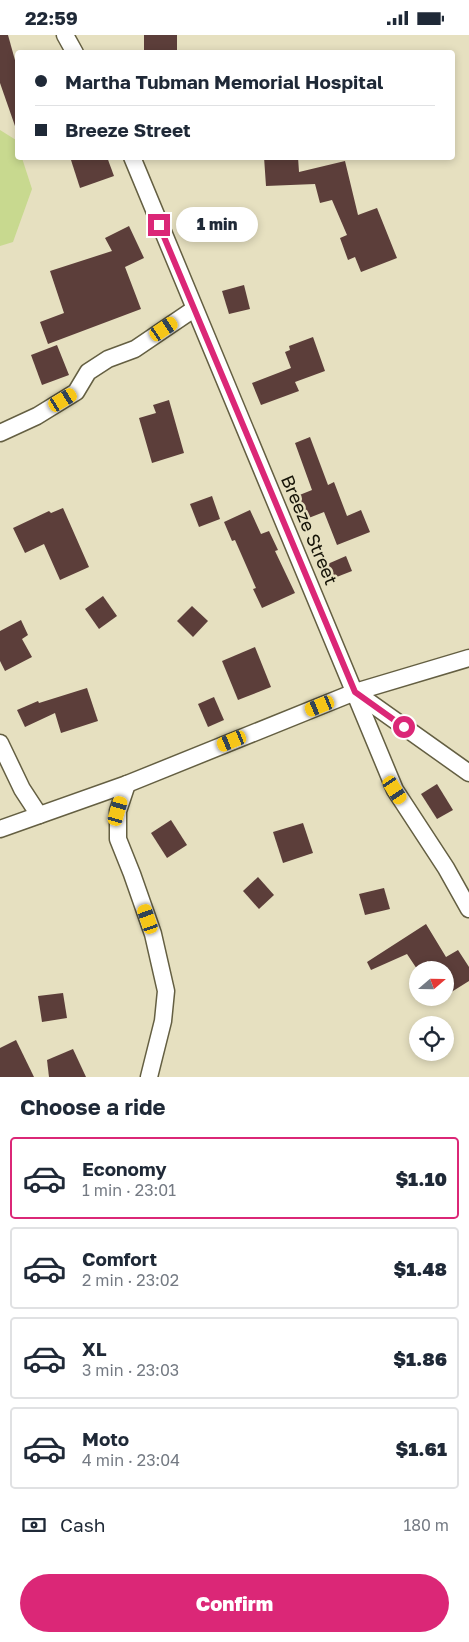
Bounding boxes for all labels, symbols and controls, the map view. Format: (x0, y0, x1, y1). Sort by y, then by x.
text: 22:59 (25, 6, 78, 29)
text: Martha Tubman Memorial Hospital (65, 70, 383, 93)
text: Breeze Street (65, 118, 191, 141)
callout: 1 min (176, 207, 259, 243)
route end (148, 214, 170, 236)
text: 1 min (197, 214, 237, 234)
car (147, 314, 180, 344)
car (46, 386, 79, 414)
street label: Breeze Street (277, 471, 343, 588)
car (303, 693, 336, 719)
route start (393, 716, 415, 738)
car (215, 728, 248, 754)
car (380, 773, 409, 807)
car (106, 795, 129, 827)
car (136, 902, 159, 936)
north arrow (409, 961, 454, 1006)
map controls (409, 961, 454, 1061)
button: locate (409, 1016, 454, 1061)
text: Choose a ride (20, 1093, 166, 1120)
icon: car (22, 1156, 67, 1201)
text: Economy (82, 1157, 167, 1180)
text: $1.10 (395, 1167, 447, 1190)
text: 1 min · 23:01 (82, 1180, 176, 1200)
icon: car (22, 1246, 67, 1291)
text: Comfort (82, 1247, 157, 1270)
text: $1.48 (393, 1257, 447, 1280)
text: 2 min · 23:02 (82, 1270, 179, 1290)
icon: car (22, 1336, 67, 1381)
text: XL (82, 1337, 107, 1360)
text: $1.86 (393, 1347, 447, 1370)
text: 3 min · 23:03 (82, 1360, 179, 1380)
icon: car (22, 1426, 67, 1471)
text: Moto (82, 1427, 129, 1450)
text: $1.61 (396, 1437, 447, 1460)
text: 4 min · 23:04 (82, 1450, 180, 1470)
icon: cash (20, 1511, 48, 1539)
text: Cash (60, 1513, 105, 1536)
text: 180 m (403, 1515, 449, 1535)
button: Confirm (20, 1574, 449, 1632)

